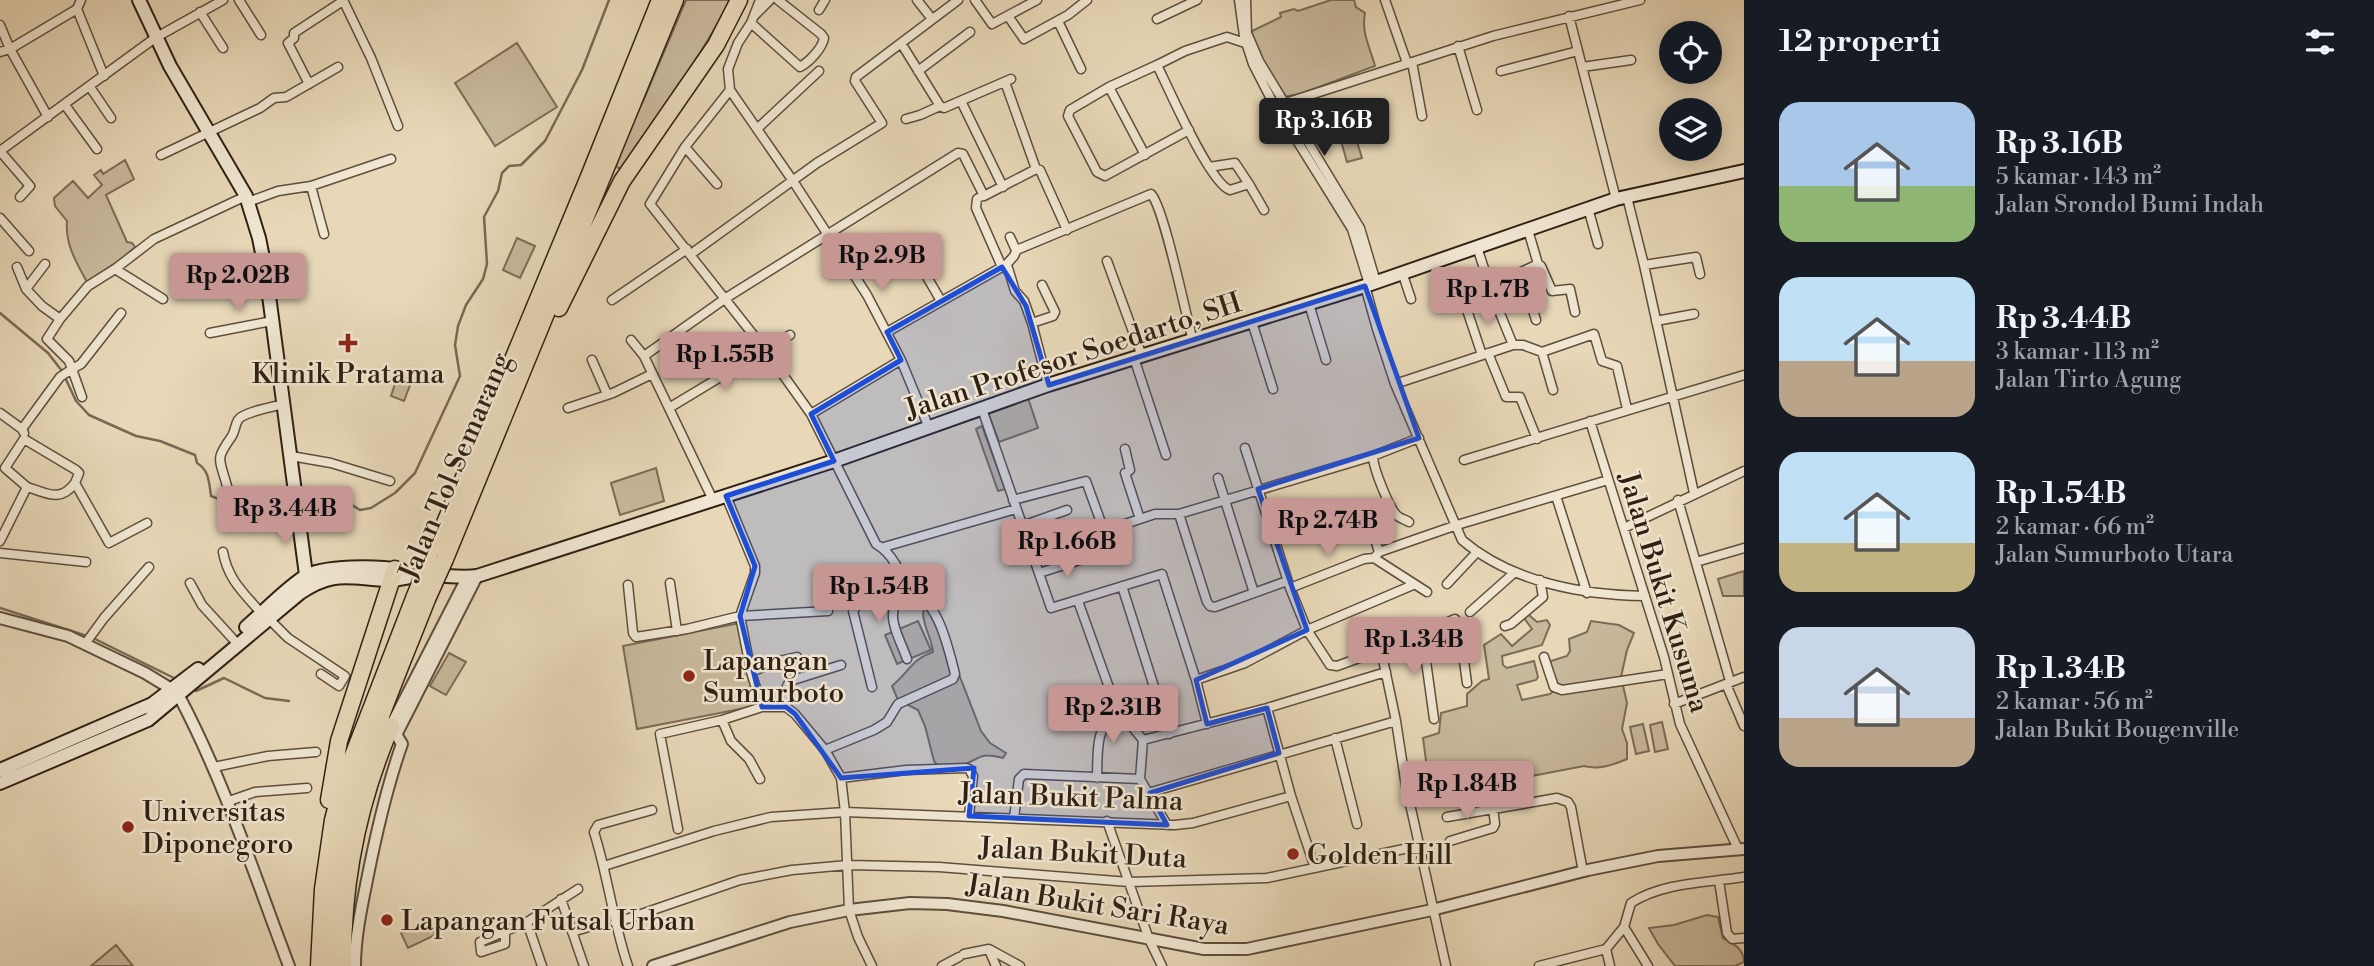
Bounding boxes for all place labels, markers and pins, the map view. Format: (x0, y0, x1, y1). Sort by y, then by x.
pin: Rp 3.16B (1252, 99, 1396, 158)
pin: Rp 2.9B (817, 233, 947, 293)
pin: Rp 2.02B (166, 254, 310, 313)
pin: Rp 1.7B (1423, 268, 1553, 327)
pin: Rp 1.55B (653, 332, 797, 392)
marker: Klinik Pratama (338, 333, 358, 353)
place label: Klinik Pratama (252, 357, 445, 392)
pin: Rp 3.44B (213, 486, 357, 546)
pin: Rp 2.74B (1256, 498, 1400, 558)
pin: Rp 1.66B (995, 520, 1139, 579)
pin: Rp 1.54B (807, 564, 951, 624)
pin: Rp 1.34B (1342, 618, 1486, 677)
place label: Lapangan Sumurboto (703, 644, 844, 711)
marker: Lapangan Sumurboto (681, 668, 697, 684)
pin: Rp 2.31B (1041, 686, 1185, 745)
pin: Rp 1.84B (1395, 762, 1539, 821)
place label: Universitas Diponegoro (142, 795, 293, 862)
marker: Universitas Diponegoro (120, 819, 136, 835)
place label: Golden Hill (1307, 838, 1452, 873)
marker: Golden Hill (1285, 846, 1301, 862)
place label: Lapangan Futsal Urban (401, 904, 696, 939)
marker: Lapangan Futsal Urban (379, 912, 395, 928)

